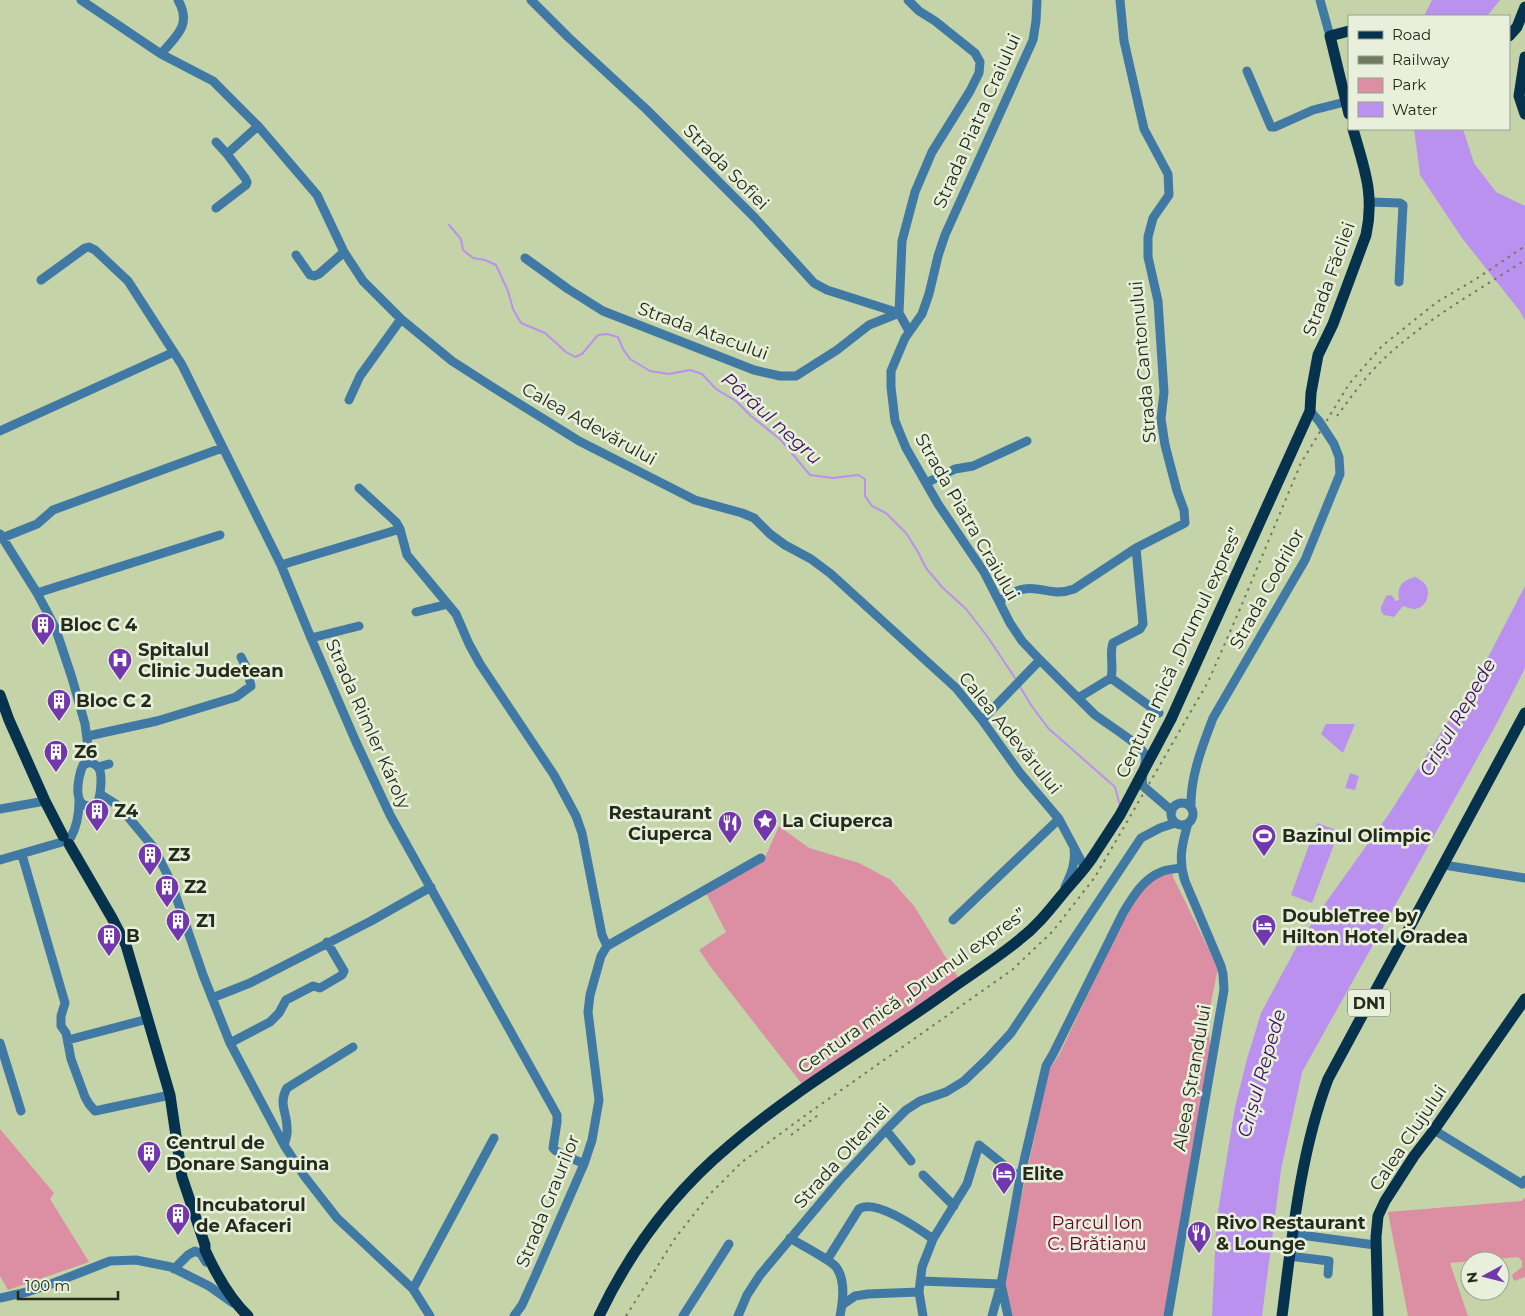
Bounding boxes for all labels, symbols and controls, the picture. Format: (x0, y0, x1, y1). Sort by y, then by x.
legend (1348, 15, 1510, 130)
text: Road (1392, 25, 1431, 44)
street label: Strada Piatra Craiului (928, 30, 1026, 212)
text: Railway (1392, 50, 1450, 69)
text: Park (1392, 75, 1426, 94)
text: Water (1392, 100, 1438, 119)
street label: Strada Sofiei (679, 120, 773, 214)
street label: Strada Făcliei (1298, 219, 1360, 339)
street label: Strada Cantonului (1125, 280, 1161, 444)
street label: Strada Atacului (635, 297, 771, 365)
water label: Pârâul negru (717, 367, 827, 469)
street label: Calea Adevărului (518, 378, 660, 470)
street label: Strada Piatra Craiului (910, 430, 1024, 604)
street label: Centura mică „Drumul expres” (1111, 524, 1247, 782)
street label: Strada Codrilor (1225, 525, 1309, 653)
building icon: Bloc C 4 (30, 612, 56, 646)
place label: Bloc C 4 (60, 614, 138, 636)
street label: Strada Rimler Károly (321, 636, 415, 813)
place label: Spitalul Clinic Judetean (138, 639, 284, 682)
hospital icon: Spitalul Clinic Judetean (107, 647, 133, 681)
water label: Crișul Repede (1414, 654, 1501, 781)
street label: Calea Adevărului (954, 667, 1066, 799)
building icon: Bloc C 2 (46, 688, 72, 722)
place label: Bloc C 2 (76, 690, 152, 712)
building icon: Z6 (43, 739, 69, 773)
place label: Z6 (74, 741, 98, 763)
building icon: Z4 (84, 798, 110, 832)
place label: Z4 (114, 800, 139, 822)
place label: Restaurant Ciuperca (608, 802, 712, 845)
place icon: La Ciuperca (752, 808, 778, 842)
restaurant icon: Restaurant Ciuperca (717, 810, 743, 844)
place label: La Ciuperca (782, 810, 893, 832)
sports icon: Bazinul Olimpic (1251, 823, 1277, 857)
place label: Bazinul Olimpic (1282, 825, 1431, 847)
building icon: Z3 (137, 842, 163, 876)
place label: Z3 (168, 844, 191, 866)
building icon: Z2 (154, 874, 180, 908)
place label: Z2 (184, 876, 207, 898)
street label: Centura mică „Drumul expres” (794, 903, 1030, 1079)
place label: DoubleTree by Hilton Hotel Oradea (1282, 905, 1468, 948)
building icon: Z1 (165, 908, 191, 942)
place label: Z1 (196, 910, 216, 932)
hotel icon: DoubleTree by Hilton Hotel Oradea (1251, 913, 1277, 947)
building icon: B (96, 923, 122, 957)
place label: B (126, 925, 140, 947)
road number: DN1 (1348, 990, 1390, 1016)
street label: Aleea Ștrandului (1168, 1003, 1217, 1153)
water label: Crișul Repede (1232, 1006, 1292, 1140)
street label: Calea Clujului (1365, 1081, 1451, 1195)
street label: Strada Olteniei (789, 1099, 895, 1213)
street label: Strada Graurilor (511, 1131, 585, 1271)
place label: Centrul de Donare Sanguina (166, 1132, 329, 1175)
building icon: Centrul de Donare Sanguina (136, 1140, 162, 1174)
hotel icon: Elite (991, 1161, 1017, 1195)
place label: Elite (1022, 1163, 1064, 1185)
place label: Incubatorul de Afaceri (196, 1194, 306, 1237)
building icon: Incubatorul de Afaceri (165, 1202, 191, 1236)
park label: Parcul Ion C. Brătianu (1047, 1212, 1147, 1255)
place label: Rivo Restaurant & Lounge (1216, 1212, 1366, 1255)
restaurant icon: Rivo Restaurant & Lounge (1186, 1220, 1212, 1254)
north arrow (1460, 1251, 1510, 1301)
scale bar (18, 1268, 118, 1300)
text: N (1462, 1271, 1482, 1284)
text: 100 m (25, 1276, 70, 1295)

